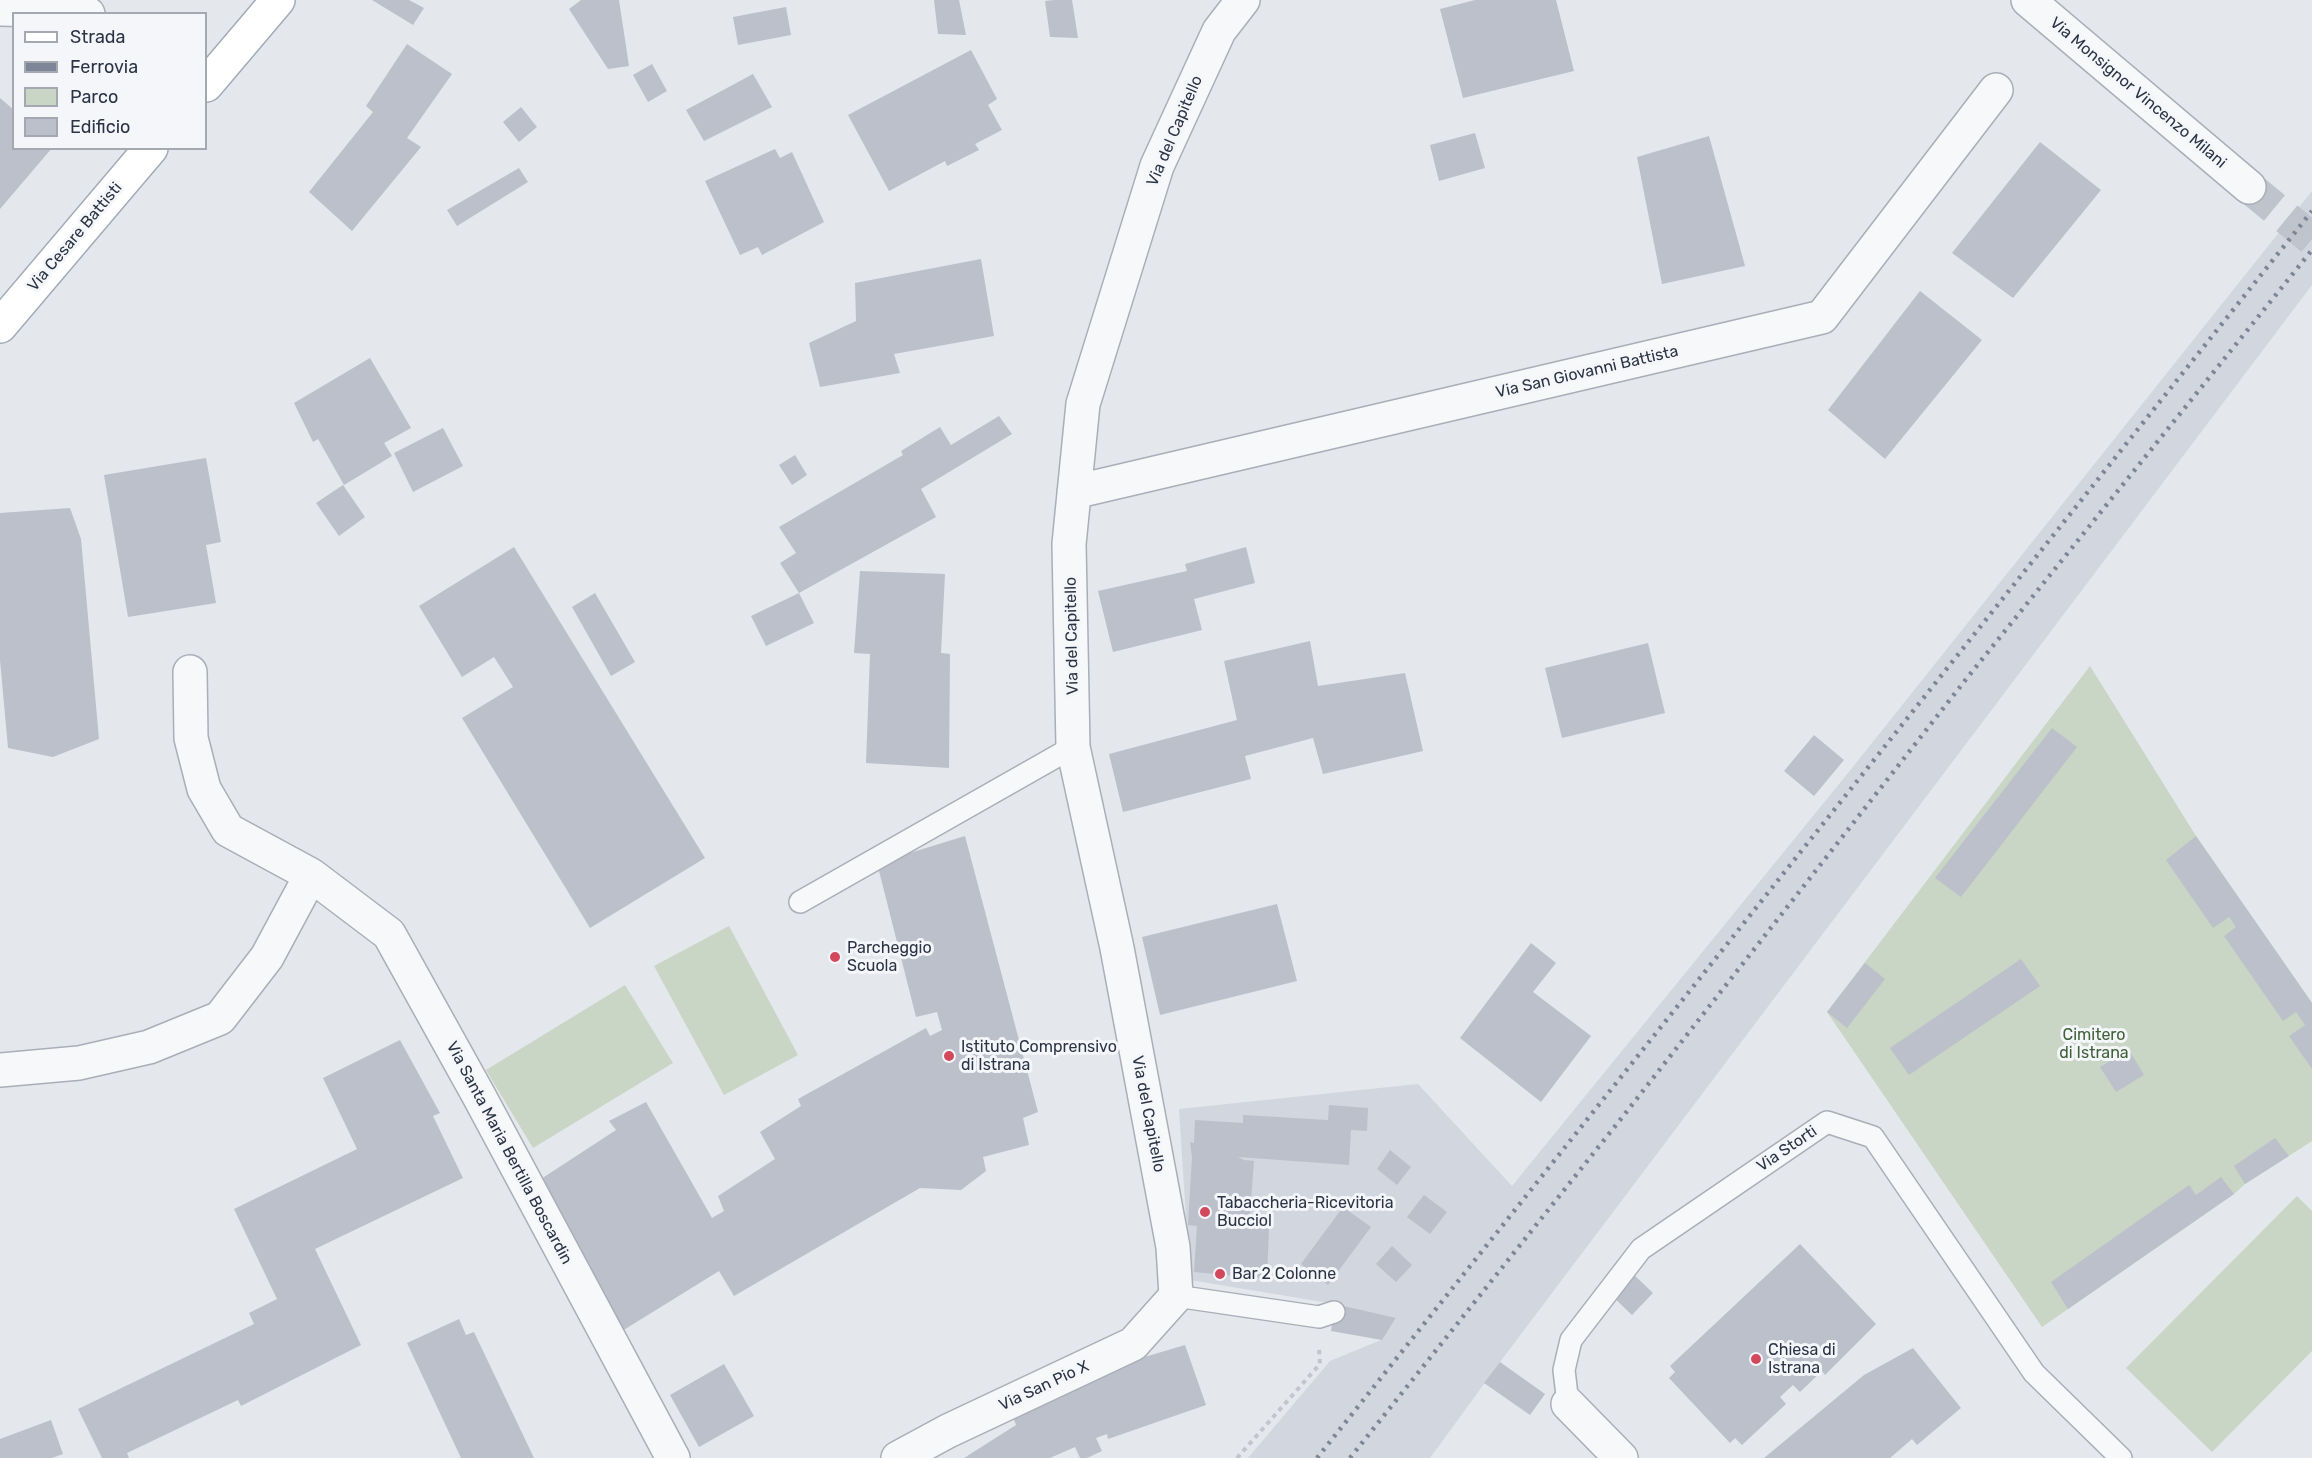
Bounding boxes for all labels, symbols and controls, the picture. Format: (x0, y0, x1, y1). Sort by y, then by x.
legend (12, 12, 207, 150)
street label: Via Monsignor Vincenzo Milani (2046, 13, 2230, 173)
text: Strada (70, 26, 126, 48)
text: Ferrovia (70, 56, 138, 78)
street label: Via del Capitello (1143, 73, 1207, 189)
text: Parco (70, 86, 118, 108)
text: Edificio (70, 116, 130, 138)
street label: Via Cesare Battisti (24, 179, 126, 295)
street label: Via San Giovanni Battista (1494, 342, 1680, 402)
street label: Via del Capitello (1061, 577, 1083, 695)
place label: Parcheggio Scuola (847, 938, 932, 976)
marker: Parcheggio Scuola (828, 950, 842, 964)
park label: Cimitero di Istrana (2059, 1025, 2129, 1063)
place label: Istituto Comprensivo di Istrana (961, 1037, 1117, 1075)
street label: Via Santa Maria Bertilla Boscardin (442, 1038, 576, 1268)
marker: Istituto Comprensivo di Istrana (942, 1049, 956, 1063)
street label: Via del Capitello (1127, 1054, 1169, 1174)
street label: Via Storti (1753, 1122, 1821, 1176)
place label: Tabaccheria-Ricevitoria Bucciol (1217, 1193, 1394, 1231)
marker: Tabaccheria-Ricevitoria Bucciol (1198, 1205, 1212, 1219)
place label: Bar 2 Colonne (1232, 1264, 1336, 1284)
marker: Bar 2 Colonne (1213, 1267, 1227, 1281)
place label: Chiesa di Istrana (1768, 1340, 1836, 1378)
marker: Chiesa di Istrana (1749, 1352, 1763, 1366)
street label: Via San Pio X (996, 1357, 1092, 1415)

